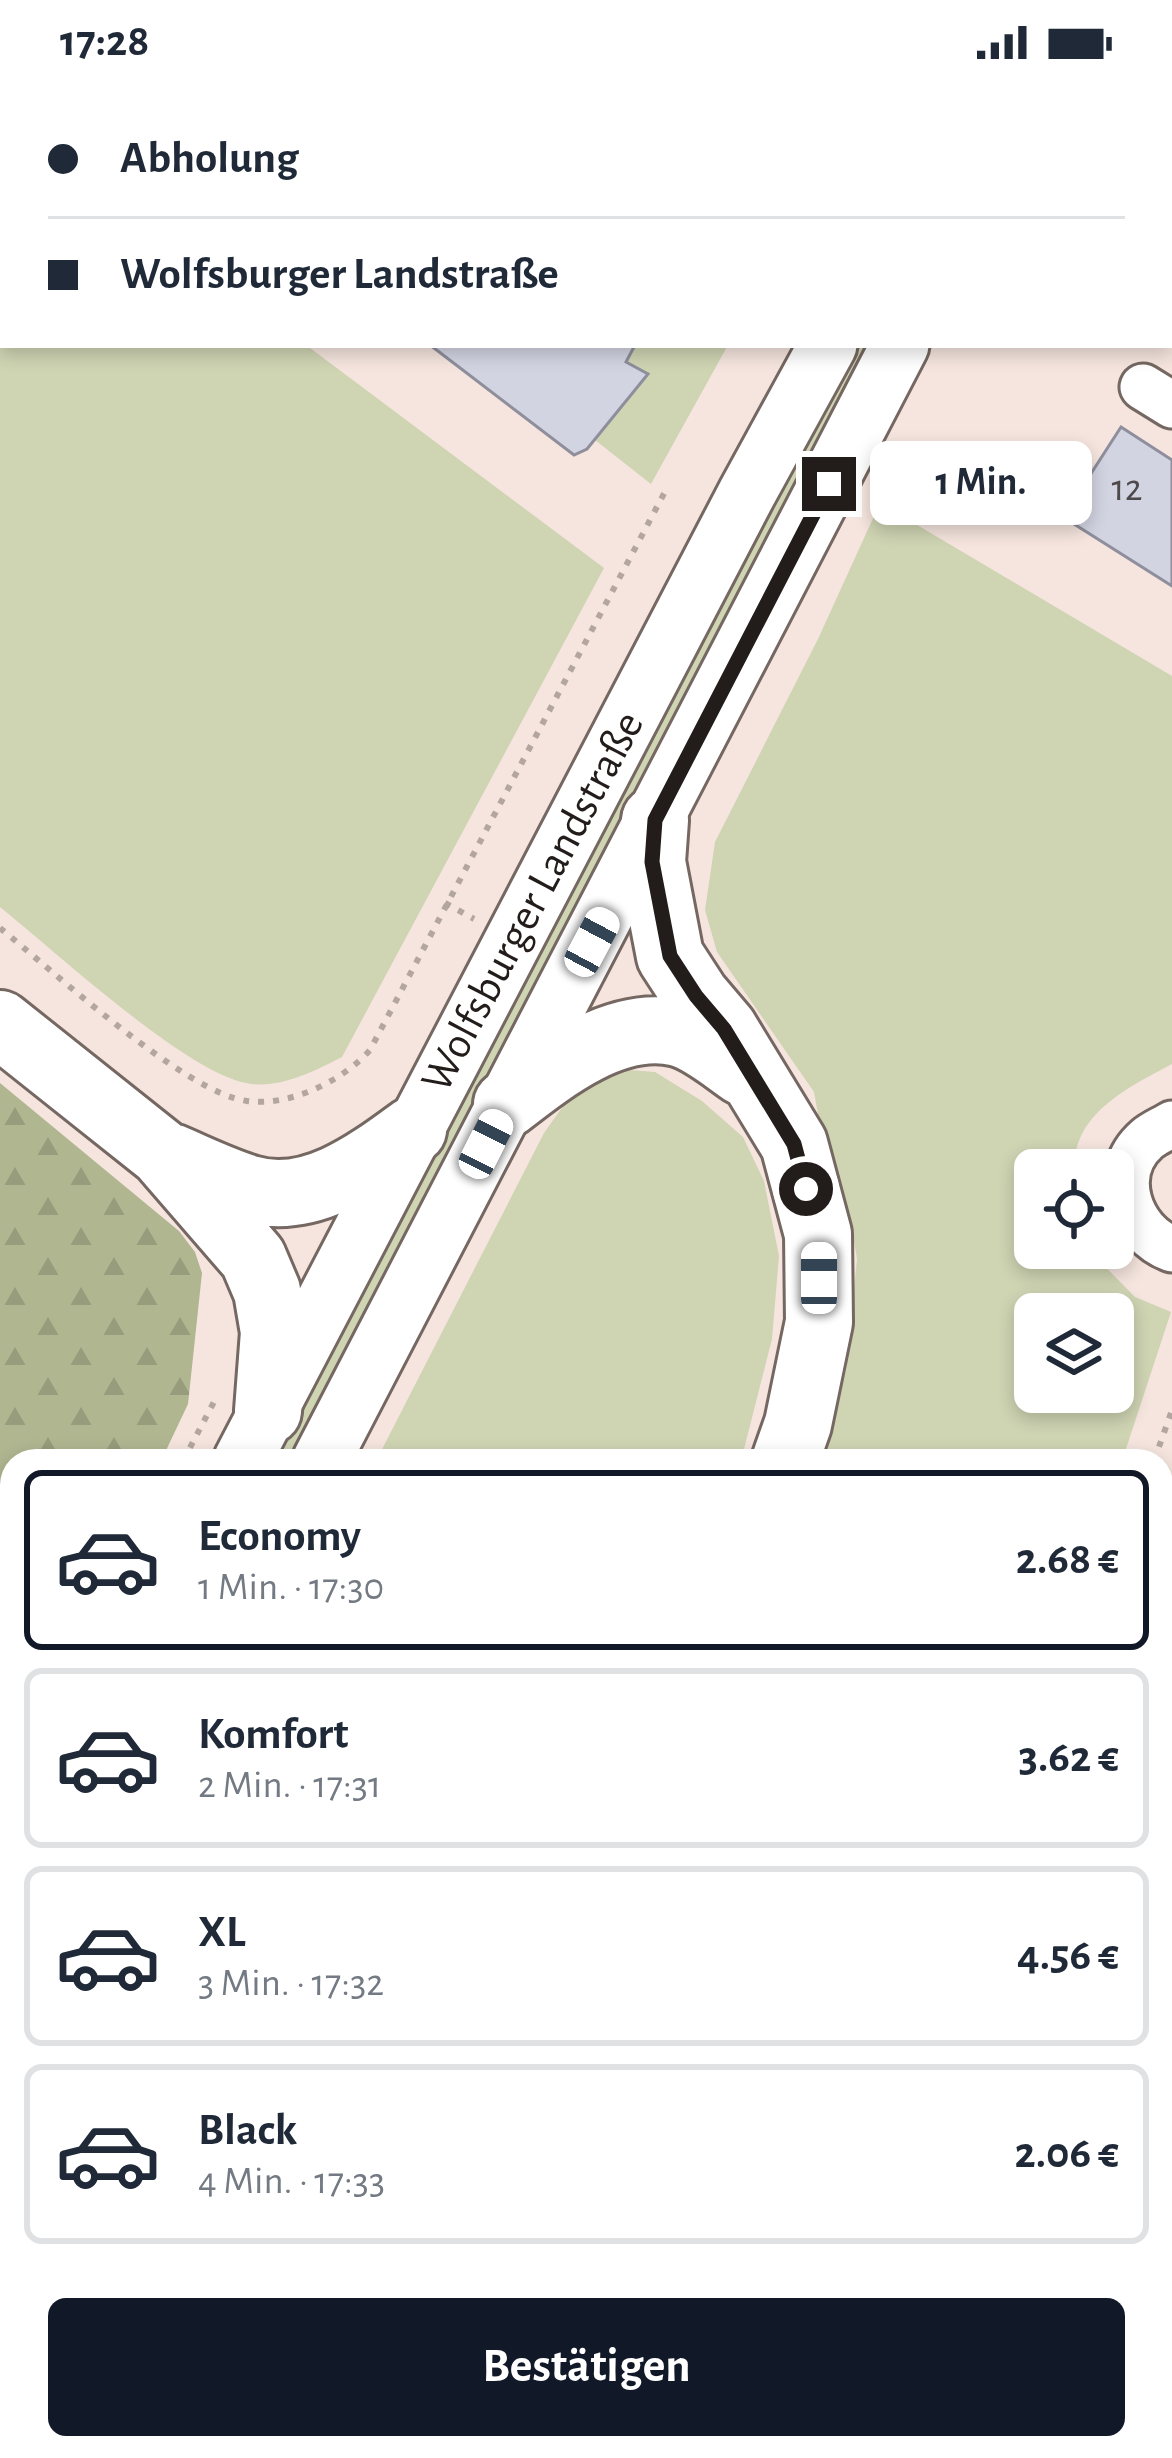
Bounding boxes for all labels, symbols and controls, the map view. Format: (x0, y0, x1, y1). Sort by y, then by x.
text: 17:28 (60, 19, 149, 64)
text: Abholung (120, 136, 299, 181)
text: Wolfsburger Landstraße (120, 252, 559, 297)
callout: 1 Min. (871, 442, 1093, 526)
route end (802, 457, 856, 511)
text: 1 Min. (936, 463, 1026, 502)
house number: 12 (1111, 469, 1143, 508)
street label: Wolfsburger Landstraße (414, 704, 652, 1100)
car (559, 902, 625, 982)
car (454, 1104, 518, 1184)
map controls (1014, 1149, 1134, 1413)
button: locate (1014, 1149, 1134, 1269)
route start (779, 1162, 833, 1216)
car (801, 1242, 837, 1314)
button: layers (1014, 1293, 1134, 1413)
icon: car (54, 1506, 162, 1614)
text: Economy (198, 1514, 361, 1559)
text: 2.68 € (1016, 1537, 1119, 1582)
text: 1 Min. · 17:30 (198, 1568, 384, 1607)
icon: car (54, 1704, 162, 1812)
text: Komfort (198, 1712, 348, 1757)
text: 3.62 € (1019, 1735, 1119, 1780)
text: 2 Min. · 17:31 (198, 1766, 381, 1805)
icon: car (54, 1902, 162, 2010)
text: XL (198, 1910, 246, 1955)
text: 4.56 € (1017, 1933, 1119, 1978)
text: 3 Min. · 17:32 (198, 1964, 384, 2003)
icon: car (54, 2100, 162, 2208)
text: Black (198, 2108, 297, 2153)
text: 2.06 € (1015, 2131, 1119, 2176)
text: 4 Min. · 17:33 (198, 2162, 385, 2201)
button: Bestätigen (48, 2298, 1125, 2436)

